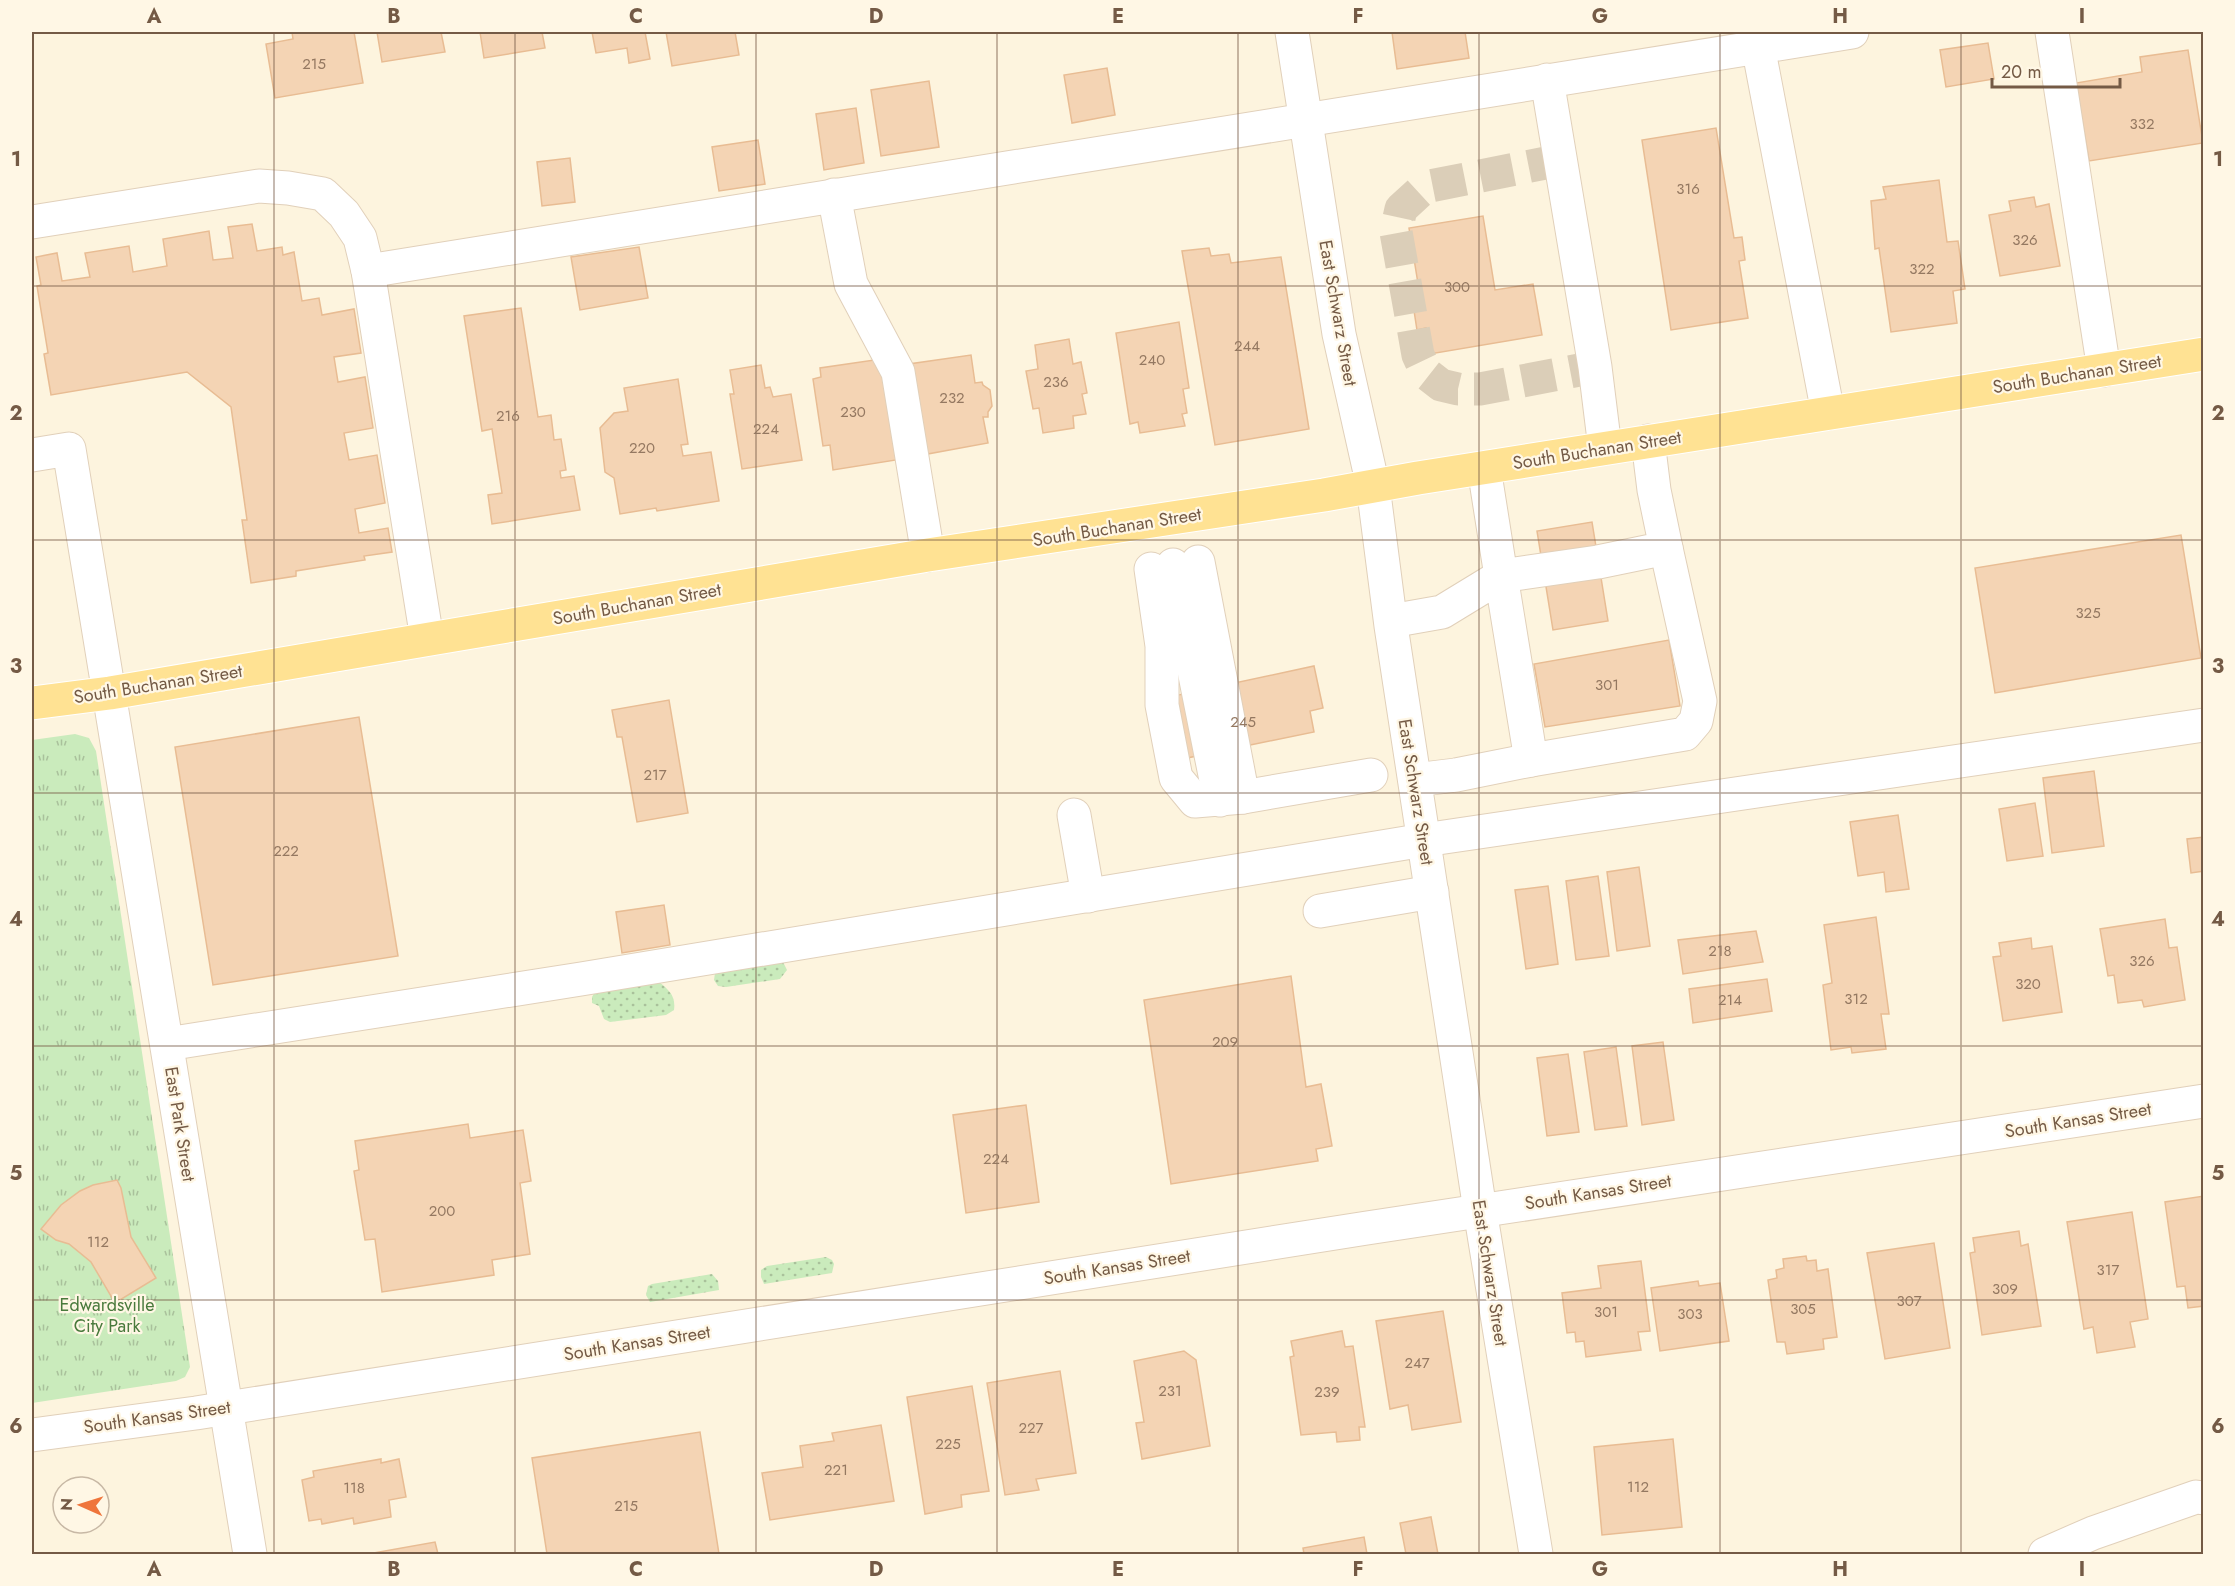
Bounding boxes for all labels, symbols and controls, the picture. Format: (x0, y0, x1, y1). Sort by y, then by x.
text: A (146, 2, 162, 31)
text: B (387, 2, 401, 31)
text: C (629, 2, 643, 31)
text: D (869, 2, 883, 31)
text: E (1112, 2, 1124, 31)
text: F (1352, 2, 1364, 31)
text: G (1592, 2, 1608, 31)
text: H (1832, 2, 1848, 31)
text: I (2079, 2, 2085, 31)
scale bar (1992, 51, 2120, 89)
house number: 215 (302, 53, 326, 75)
text: 20 m (2001, 59, 2041, 85)
house number: 332 (2130, 113, 2154, 135)
text: 1 (11, 145, 21, 174)
text: 1 (2213, 145, 2223, 174)
house number: 316 (1676, 178, 1700, 200)
house number: 326 (2012, 229, 2038, 251)
street label: East Schwarz Street (1312, 238, 1364, 389)
house number: 322 (1909, 258, 1935, 280)
house number: 300 (1444, 276, 1470, 298)
house number: 244 (1234, 335, 1260, 357)
street label: South Buchanan Street (1991, 348, 2164, 400)
house number: 240 (1139, 349, 1165, 371)
house number: 236 (1043, 371, 1069, 393)
house number: 232 (939, 387, 965, 409)
text: 2 (9, 399, 23, 428)
text: 2 (2211, 399, 2225, 428)
house number: 230 (840, 401, 866, 423)
house number: 216 (496, 405, 520, 427)
house number: 224 (753, 418, 779, 440)
street label: South Buchanan Street (1511, 424, 1684, 476)
house number: 220 (629, 437, 655, 459)
street label: South Buchanan Street (1031, 501, 1204, 553)
street label: South Buchanan Street (551, 576, 724, 632)
house number: 325 (2075, 602, 2101, 624)
text: 3 (10, 652, 22, 681)
text: 3 (2212, 652, 2224, 681)
street label: South Buchanan Street (72, 658, 245, 710)
house number: 301 (1595, 674, 1619, 696)
house number: 245 (1230, 711, 1256, 733)
street label: East Schwarz Street (1392, 717, 1440, 868)
house number: 217 (643, 764, 667, 786)
house number: 222 (273, 840, 299, 862)
text: 4 (9, 905, 23, 934)
text: 4 (2211, 905, 2225, 934)
house number: 218 (1708, 940, 1732, 962)
house number: 326 (2129, 950, 2155, 972)
house number: 320 (2015, 973, 2041, 995)
house number: 312 (1844, 988, 1868, 1010)
house number: 214 (1718, 989, 1742, 1011)
house number: 209 (1212, 1031, 1238, 1053)
street label: East Park Street (158, 1065, 202, 1184)
street label: South Kansas Street (2003, 1095, 2154, 1144)
house number: 224 (983, 1148, 1009, 1170)
text: 5 (10, 1159, 23, 1188)
text: 5 (2212, 1159, 2225, 1188)
street label: South Kansas Street (1523, 1167, 1674, 1216)
street label: East Schwarz Street (1466, 1198, 1514, 1349)
house number: 200 (429, 1200, 455, 1222)
house number: 112 (87, 1231, 109, 1253)
street label: South Kansas Street (1042, 1242, 1193, 1291)
house number: 317 (2097, 1259, 2120, 1281)
house number: 309 (1992, 1278, 2018, 1300)
house number: 307 (1896, 1290, 1922, 1312)
park label: Edwardsville City Park (60, 1292, 154, 1339)
house number: 305 (1790, 1298, 1816, 1320)
house number: 301 (1594, 1301, 1618, 1323)
house number: 303 (1677, 1303, 1703, 1325)
street label: South Kansas Street (562, 1318, 713, 1367)
house number: 247 (1404, 1352, 1430, 1374)
house number: 231 (1158, 1380, 1182, 1402)
house number: 239 (1314, 1381, 1340, 1403)
street label: South Kansas Street (82, 1394, 233, 1440)
text: 6 (9, 1412, 23, 1441)
text: 6 (2211, 1412, 2225, 1441)
house number: 227 (1019, 1417, 1044, 1439)
house number: 225 (935, 1433, 961, 1455)
house number: 221 (824, 1459, 848, 1481)
north arrow (51, 1475, 111, 1535)
house number: 112 (1627, 1476, 1649, 1498)
house number: 118 (343, 1477, 365, 1499)
house number: 215 (614, 1495, 638, 1517)
text: N (55, 1497, 78, 1511)
text: A (146, 1555, 162, 1584)
text: B (387, 1555, 401, 1584)
text: C (629, 1555, 643, 1584)
text: D (869, 1555, 883, 1584)
text: E (1112, 1555, 1124, 1584)
text: F (1352, 1555, 1364, 1584)
text: G (1592, 1555, 1608, 1584)
text: H (1832, 1555, 1848, 1584)
text: I (2079, 1555, 2085, 1584)

